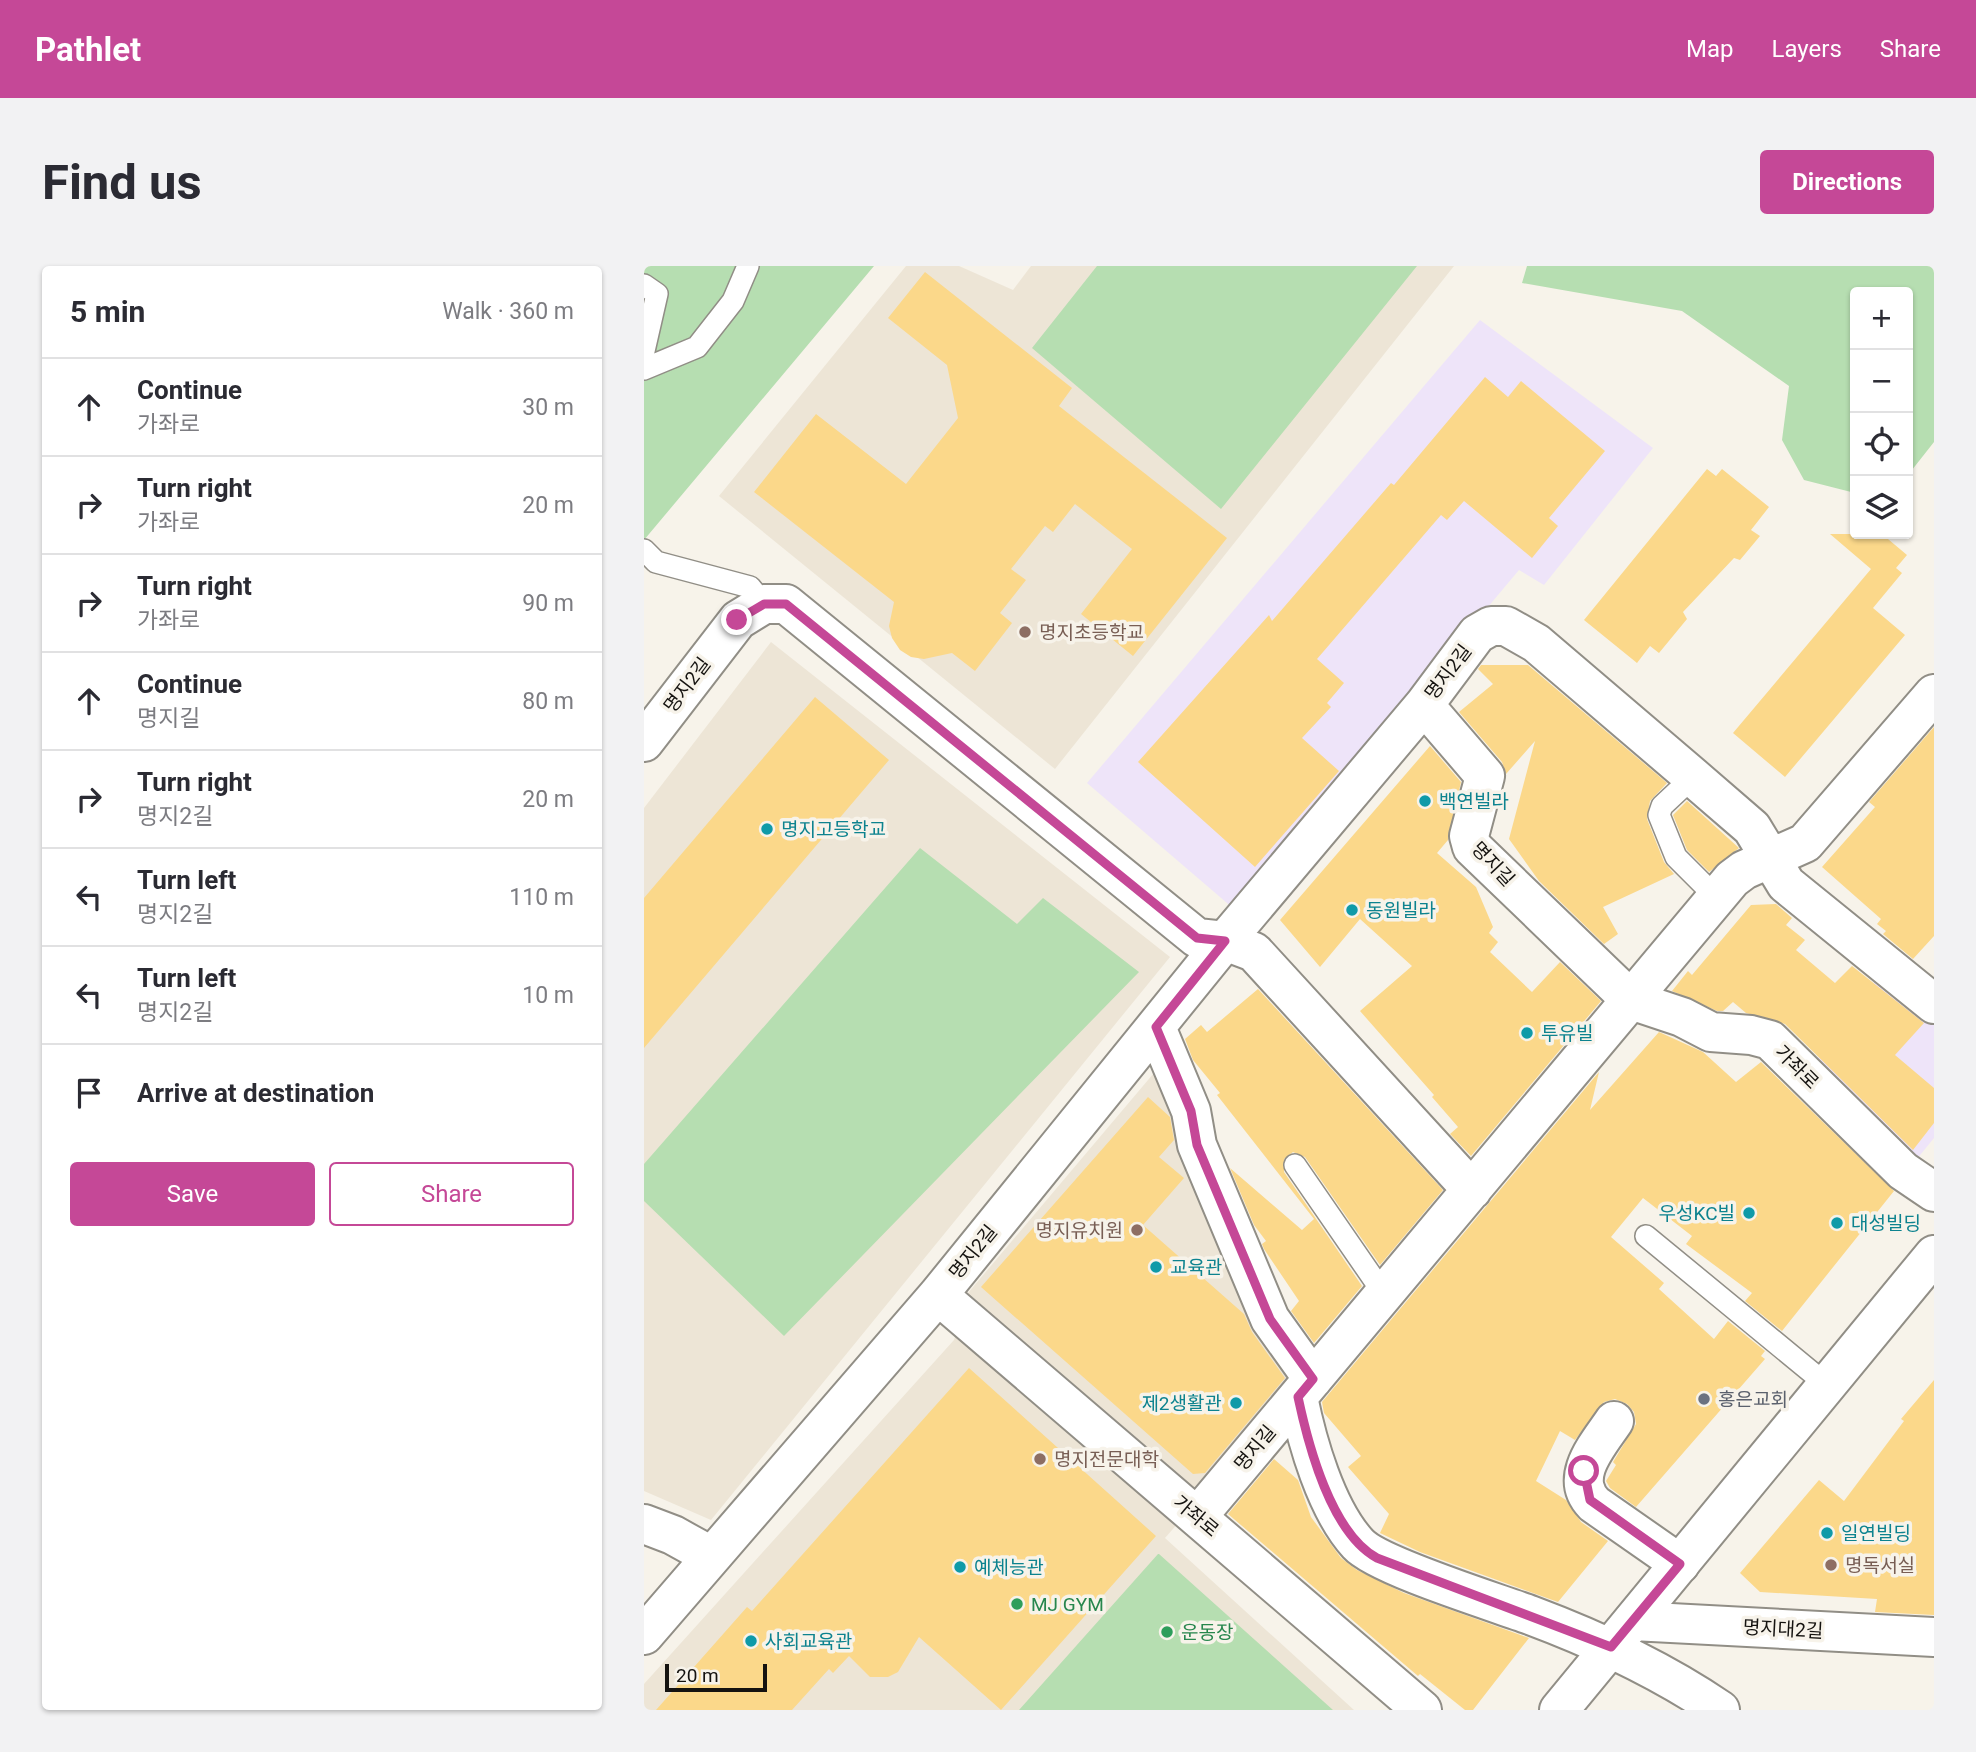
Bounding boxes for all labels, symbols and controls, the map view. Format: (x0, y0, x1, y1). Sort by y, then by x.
text: Pathlet (35, 30, 141, 69)
text: Map (1686, 35, 1734, 63)
text: Layers (1772, 35, 1842, 63)
text: Share (1880, 35, 1941, 63)
button: Directions (1760, 150, 1934, 214)
text: Find us (42, 154, 202, 211)
map controls (1850, 287, 1913, 539)
button: + (1850, 287, 1913, 350)
text: 5 min (70, 294, 145, 329)
text: Walk · 360 m (442, 298, 574, 325)
button: − (1850, 350, 1913, 413)
text: Continue (137, 375, 242, 405)
icon: ahead (70, 388, 108, 426)
text: 30 m (522, 394, 574, 421)
text: 가좌로 (137, 411, 200, 438)
button: locate (1850, 413, 1913, 476)
text: Turn right (137, 473, 252, 503)
button: layers (1850, 476, 1913, 539)
icon: right (70, 486, 108, 524)
text: 20 m (522, 492, 574, 519)
text: 가좌로 (137, 509, 200, 536)
text: Turn right (137, 571, 252, 601)
icon: right (70, 584, 108, 622)
text: 90 m (522, 590, 574, 617)
route end (721, 604, 752, 635)
text: 가좌로 (137, 607, 200, 634)
place label: 명지초등학교 (1039, 621, 1144, 644)
marker: 명지초등학교 (1017, 624, 1033, 640)
street label: 명지2길 (1420, 640, 1476, 704)
street label: 명지2길 (659, 653, 715, 717)
text: Continue (137, 669, 242, 699)
icon: ahead (70, 682, 108, 720)
text: 80 m (522, 688, 574, 715)
text: 명지길 (137, 705, 200, 732)
text: Turn right (137, 767, 252, 797)
icon: right (70, 780, 108, 818)
text: 20 m (522, 786, 574, 813)
place label: 백연빌라 (1439, 790, 1509, 813)
marker: 백연빌라 (1417, 793, 1433, 809)
text: 명지2길 (137, 803, 213, 830)
place label: 명지고등학교 (781, 818, 886, 841)
marker: 명지고등학교 (759, 821, 775, 837)
street label: 명지길 (1467, 837, 1519, 891)
text: Turn left (137, 865, 236, 895)
icon: left (70, 878, 108, 916)
text: 110 m (509, 884, 574, 911)
place label: 동원빌라 (1366, 899, 1436, 922)
text: 명지2길 (137, 901, 213, 928)
marker: 동원빌라 (1344, 902, 1360, 918)
text: Turn left (137, 963, 236, 993)
icon: left (70, 976, 108, 1014)
text: 10 m (522, 982, 574, 1009)
text: 명지2길 (137, 999, 213, 1026)
place label: 투유빌 (1541, 1022, 1593, 1045)
marker: 투유빌 (1519, 1025, 1535, 1041)
street label: 가좌로 (1770, 1040, 1824, 1094)
icon: arrive (70, 1074, 108, 1112)
text: Arrive at destination (137, 1078, 374, 1108)
button: Save (70, 1162, 315, 1226)
button: Share (329, 1162, 574, 1226)
place label: 우성KC빌 (1659, 1202, 1735, 1225)
marker: 우성KC빌 (1741, 1205, 1757, 1221)
place label: 대성빌딩 (1851, 1212, 1921, 1235)
marker: 대성빌딩 (1829, 1215, 1845, 1231)
place label: 명지유치원 (1036, 1219, 1123, 1242)
street label: 명지2길 (944, 1220, 1002, 1284)
marker: 명지유치원 (1129, 1222, 1145, 1238)
place label: 교육관 (1170, 1256, 1222, 1279)
marker: 교육관 (1148, 1259, 1164, 1275)
place label: 홍은교회 (1718, 1388, 1788, 1411)
marker: 홍은교회 (1696, 1391, 1712, 1407)
place label: 제2생활관 (1141, 1392, 1222, 1415)
marker: 제2생활관 (1228, 1395, 1244, 1411)
street label: 명지길 (1229, 1421, 1281, 1475)
place label: 명지전문대학 (1054, 1448, 1159, 1471)
marker: 명지전문대학 (1032, 1451, 1048, 1467)
route start (1568, 1455, 1599, 1486)
street label: 가좌로 (1169, 1490, 1223, 1542)
place label: 일연빌딩 (1841, 1522, 1911, 1545)
marker: 일연빌딩 (1819, 1525, 1835, 1541)
place label: 명독서실 (1845, 1554, 1915, 1577)
place label: 예체능관 (974, 1556, 1044, 1579)
marker: 명독서실 (1823, 1557, 1839, 1573)
marker: 예체능관 (952, 1559, 968, 1575)
place label: MJ GYM (1031, 1593, 1104, 1616)
marker: MJ GYM (1009, 1596, 1025, 1612)
street label: 명지대2길 (1742, 1615, 1824, 1643)
place label: 운동장 (1181, 1621, 1233, 1644)
marker: 운동장 (1159, 1624, 1175, 1640)
place label: 사회교육관 (765, 1630, 852, 1653)
marker: 사회교육관 (743, 1633, 759, 1649)
scale bar (665, 1661, 766, 1693)
text: 20 m (676, 1664, 719, 1687)

